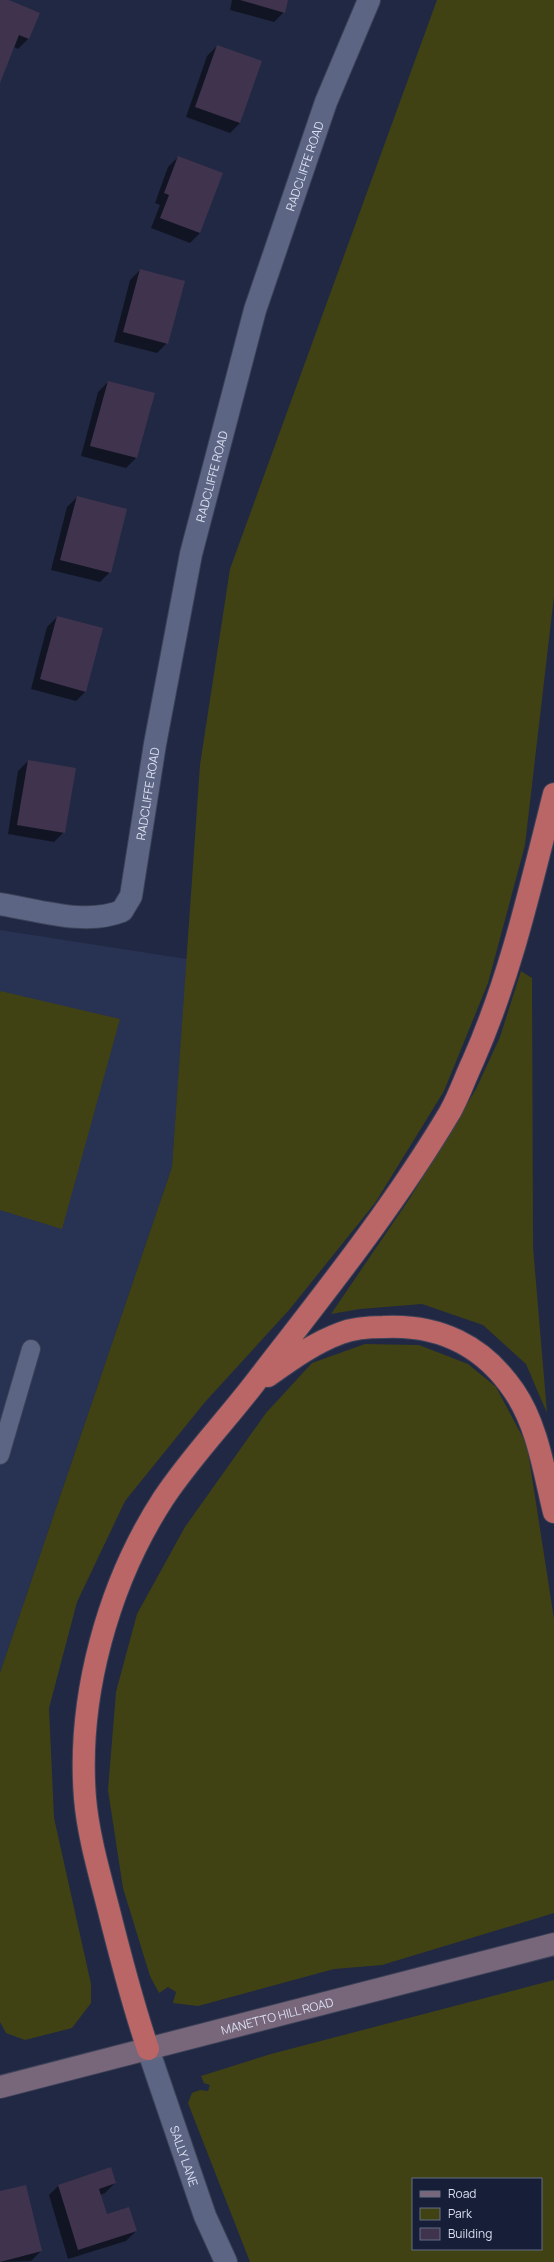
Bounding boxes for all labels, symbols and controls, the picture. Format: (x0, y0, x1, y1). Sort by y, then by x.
street label: RADCLIFFE ROAD (281, 119, 327, 213)
street label: RADCLIFFE ROAD (191, 429, 232, 524)
street label: RADCLIFFE ROAD (131, 746, 163, 841)
street label: MANETTO HILL ROAD (219, 1993, 335, 2038)
street label: SALLY LANE (166, 2123, 203, 2189)
legend (412, 2178, 542, 2250)
text: Road (448, 2185, 476, 2202)
text: Park (448, 2205, 473, 2222)
text: Building (448, 2225, 492, 2242)

